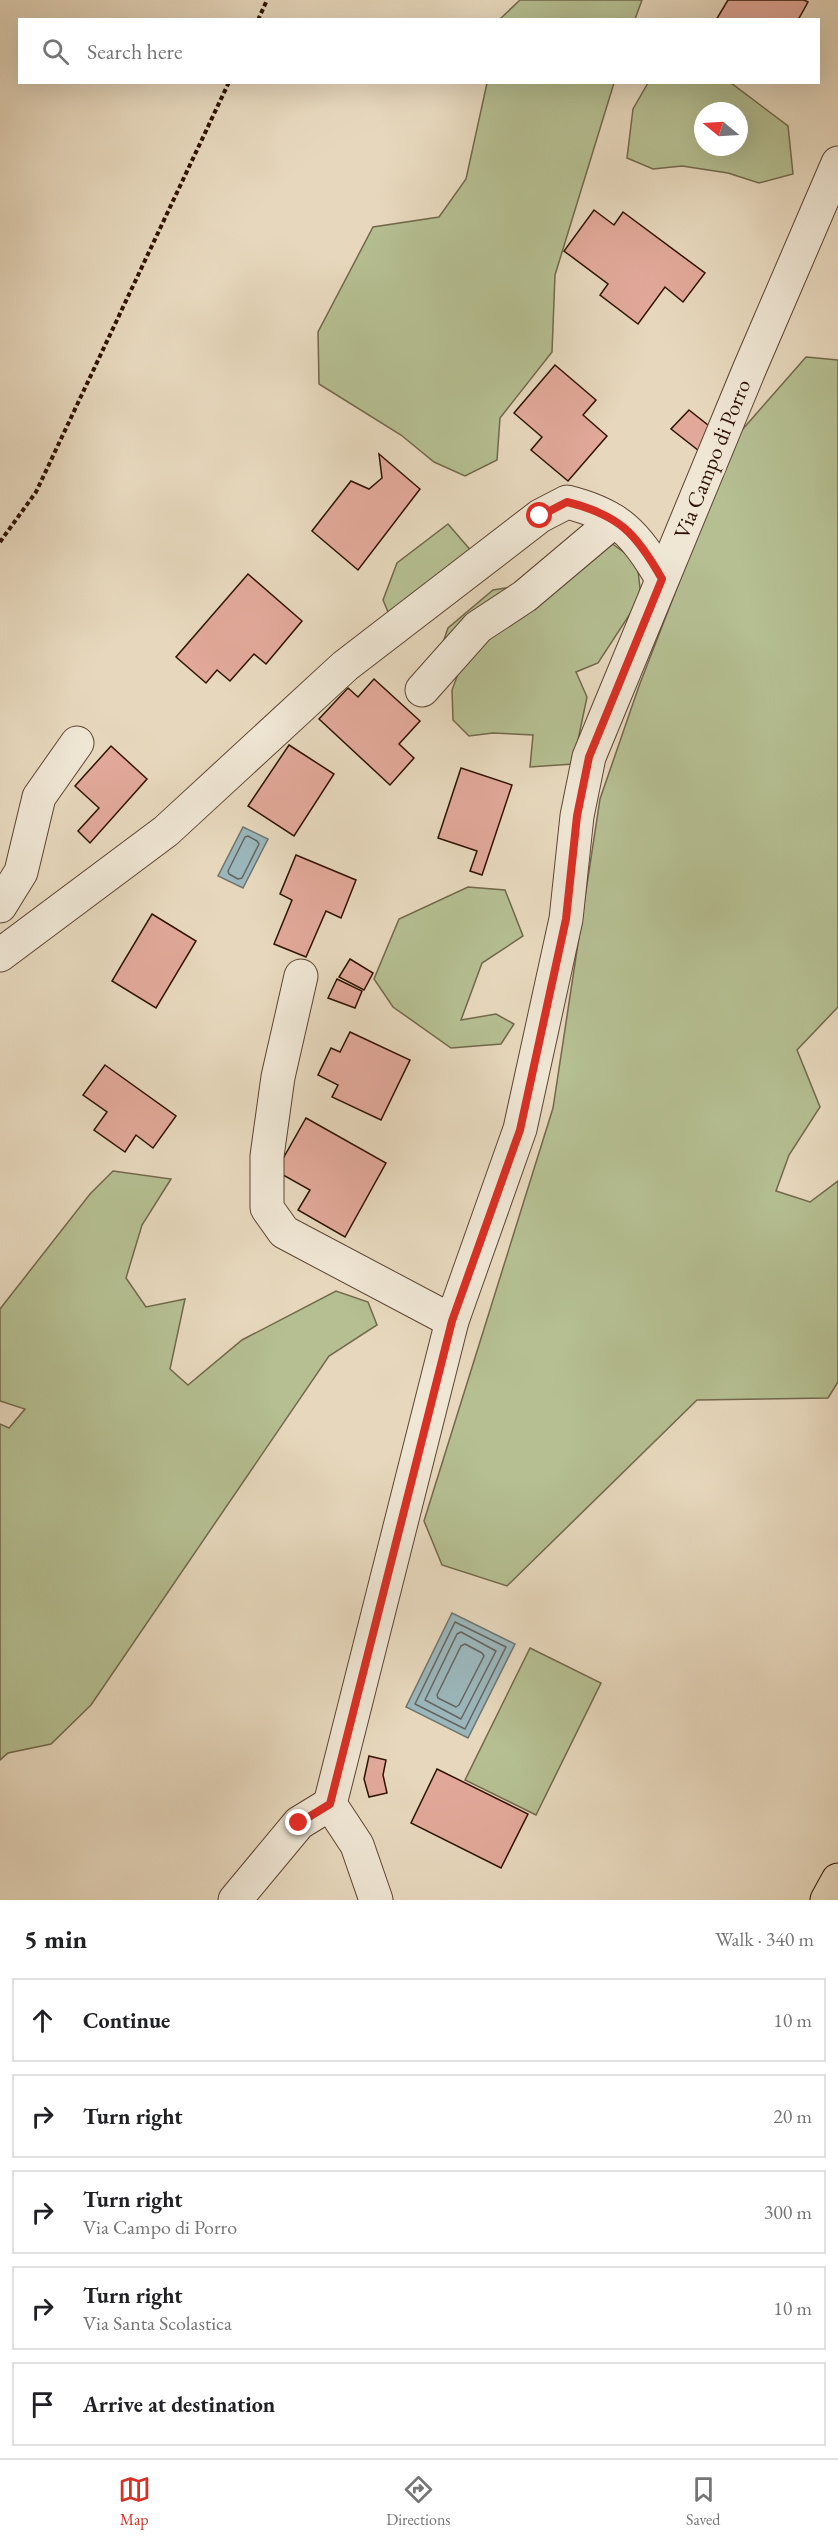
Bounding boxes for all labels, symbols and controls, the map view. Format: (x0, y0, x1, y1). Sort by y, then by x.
search box (18, 18, 820, 84)
icon: search (39, 35, 72, 68)
text: Search here (87, 37, 182, 66)
north arrow (694, 102, 748, 156)
street label: Via Campo di Porro (667, 375, 757, 543)
route start (526, 502, 552, 528)
route end (285, 1809, 311, 1835)
text: 5 min (24, 1922, 87, 1956)
text: Walk · 340 m (715, 1926, 814, 1952)
icon: ahead (26, 2004, 59, 2037)
text: Continue (83, 2006, 170, 2035)
text: 10 m (773, 2007, 812, 2033)
icon: right (26, 2100, 59, 2133)
text: Turn right (83, 2102, 182, 2131)
text: 20 m (773, 2103, 812, 2129)
text: Turn right (83, 2185, 182, 2214)
icon: right (26, 2196, 59, 2229)
text: 300 m (764, 2199, 812, 2225)
text: Via Campo di Porro (83, 2214, 237, 2240)
text: Turn right (83, 2281, 182, 2310)
icon: right (26, 2292, 59, 2325)
text: 10 m (773, 2295, 812, 2321)
text: Via Santa Scolastica (83, 2310, 232, 2336)
icon: arrive (26, 2388, 59, 2421)
text: Arrive at destination (83, 2390, 275, 2419)
tab: Map (118, 2473, 151, 2530)
tab: Directions (386, 2473, 451, 2530)
tab: Saved (686, 2473, 720, 2530)

